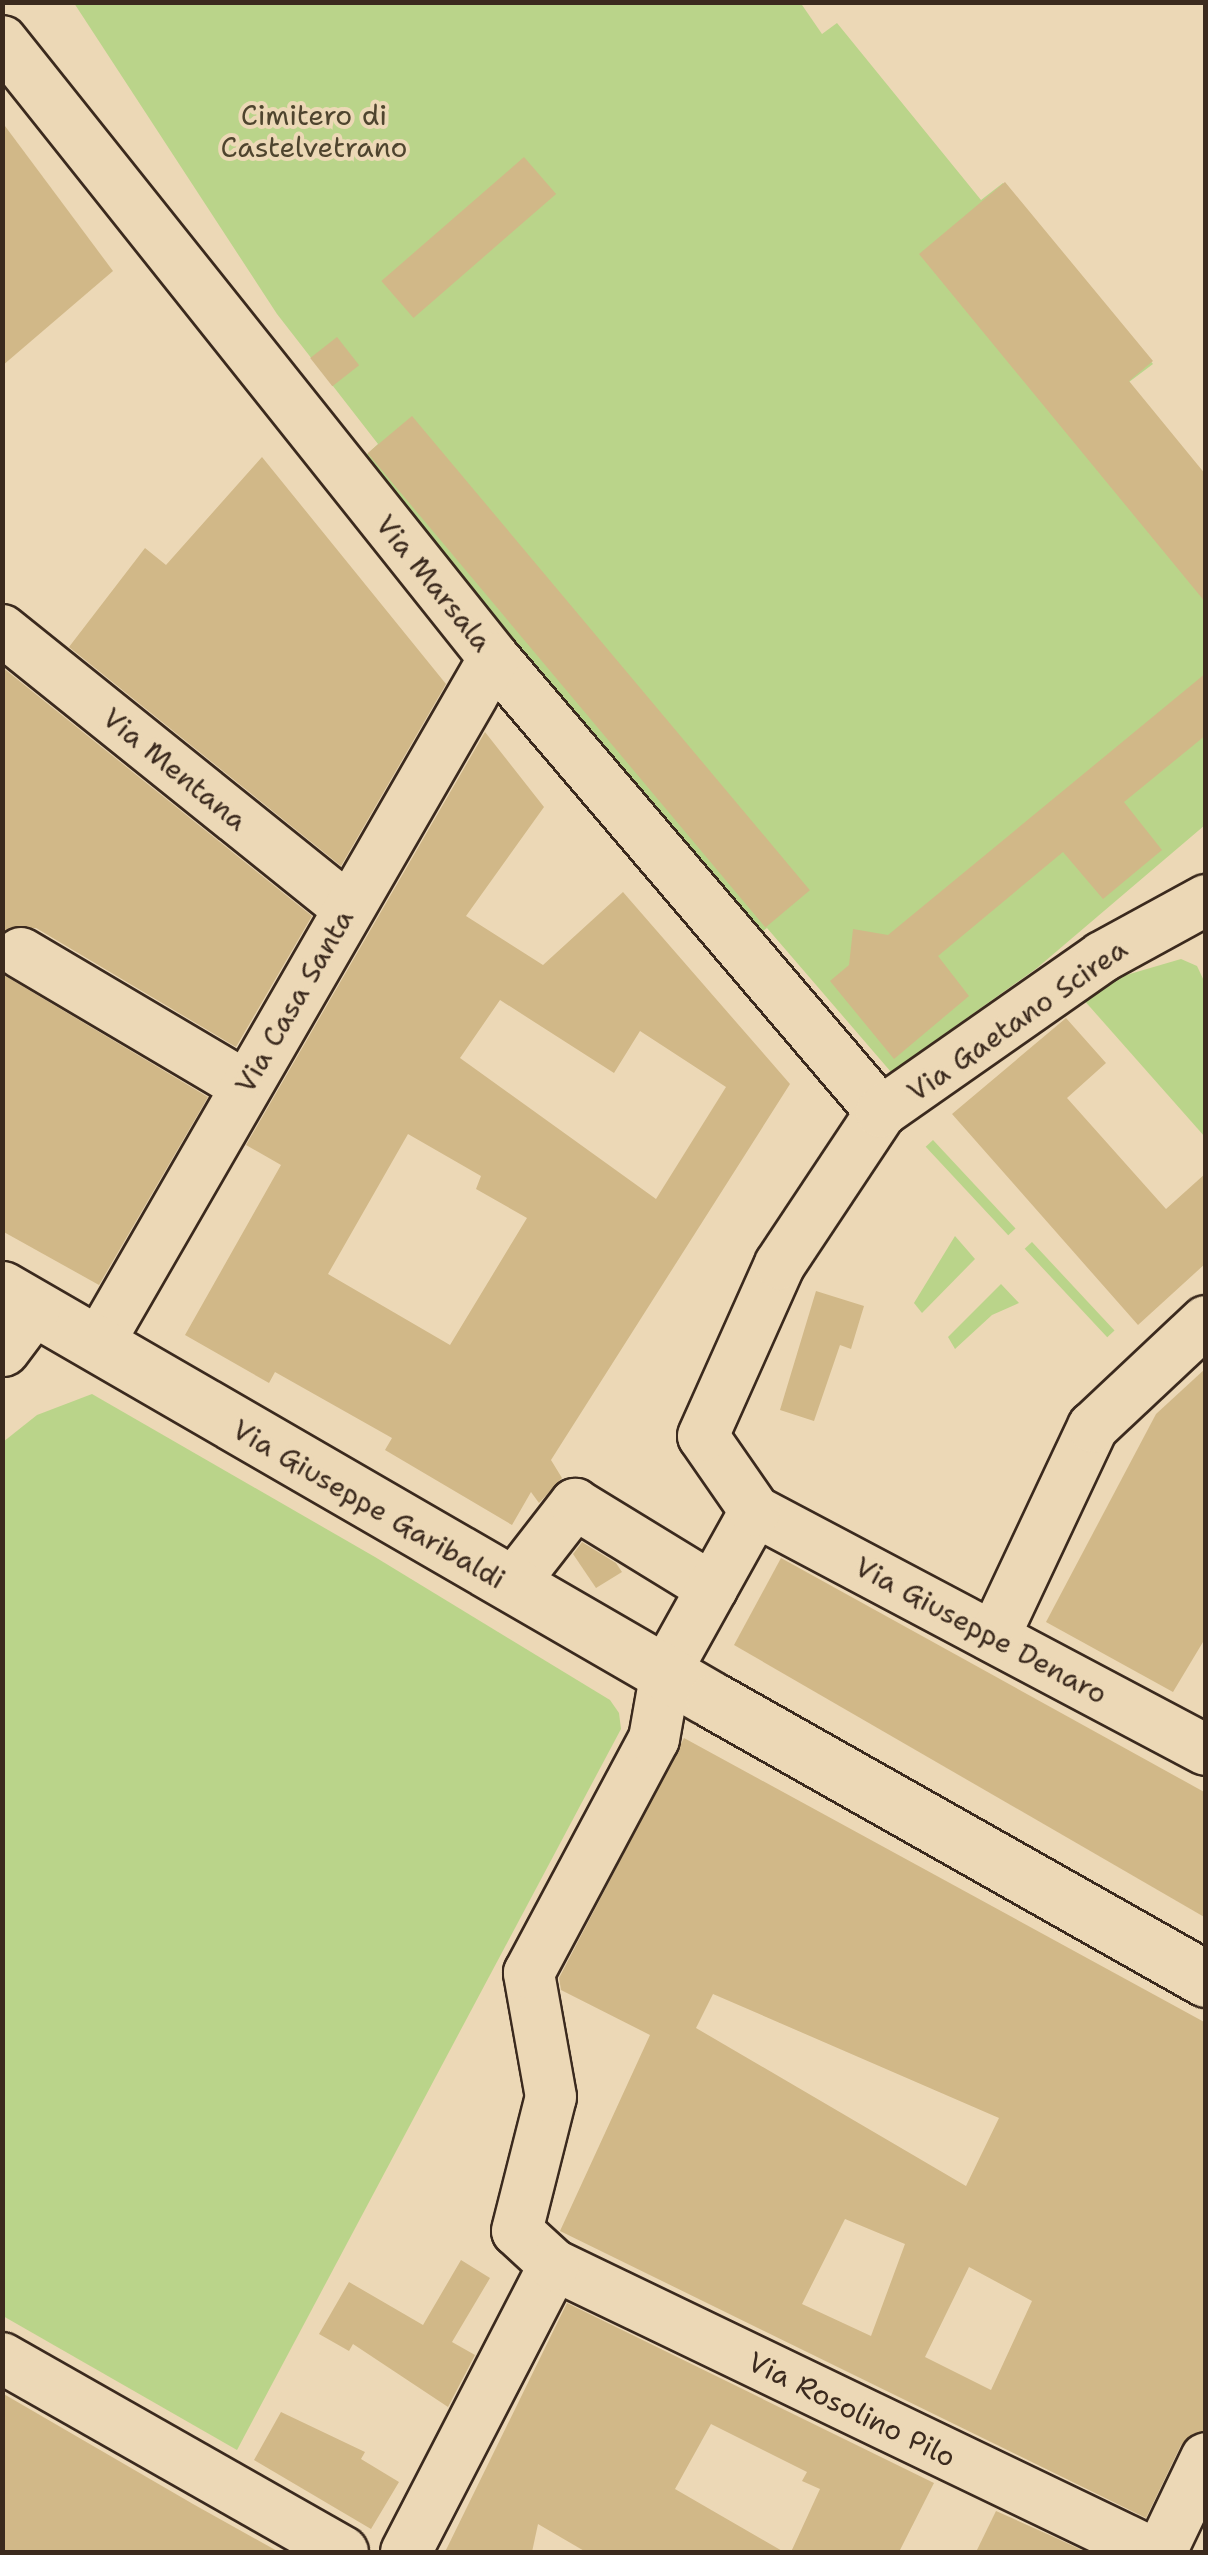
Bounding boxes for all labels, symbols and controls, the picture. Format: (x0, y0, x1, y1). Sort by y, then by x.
park label: Cimitero di Castelvetrano (220, 98, 408, 164)
street label: Via Marsala (369, 508, 499, 658)
street label: Via Mentana (96, 701, 254, 837)
street label: Via Casa Santa (228, 903, 360, 1099)
street label: Via Gaetano Scirea (901, 932, 1133, 1108)
street label: Via Giuseppe Garibaldi (227, 1412, 511, 1596)
street label: Via Giuseppe Denaro (849, 1549, 1113, 1711)
street label: Via Rosolino Pilo (743, 2344, 961, 2474)

